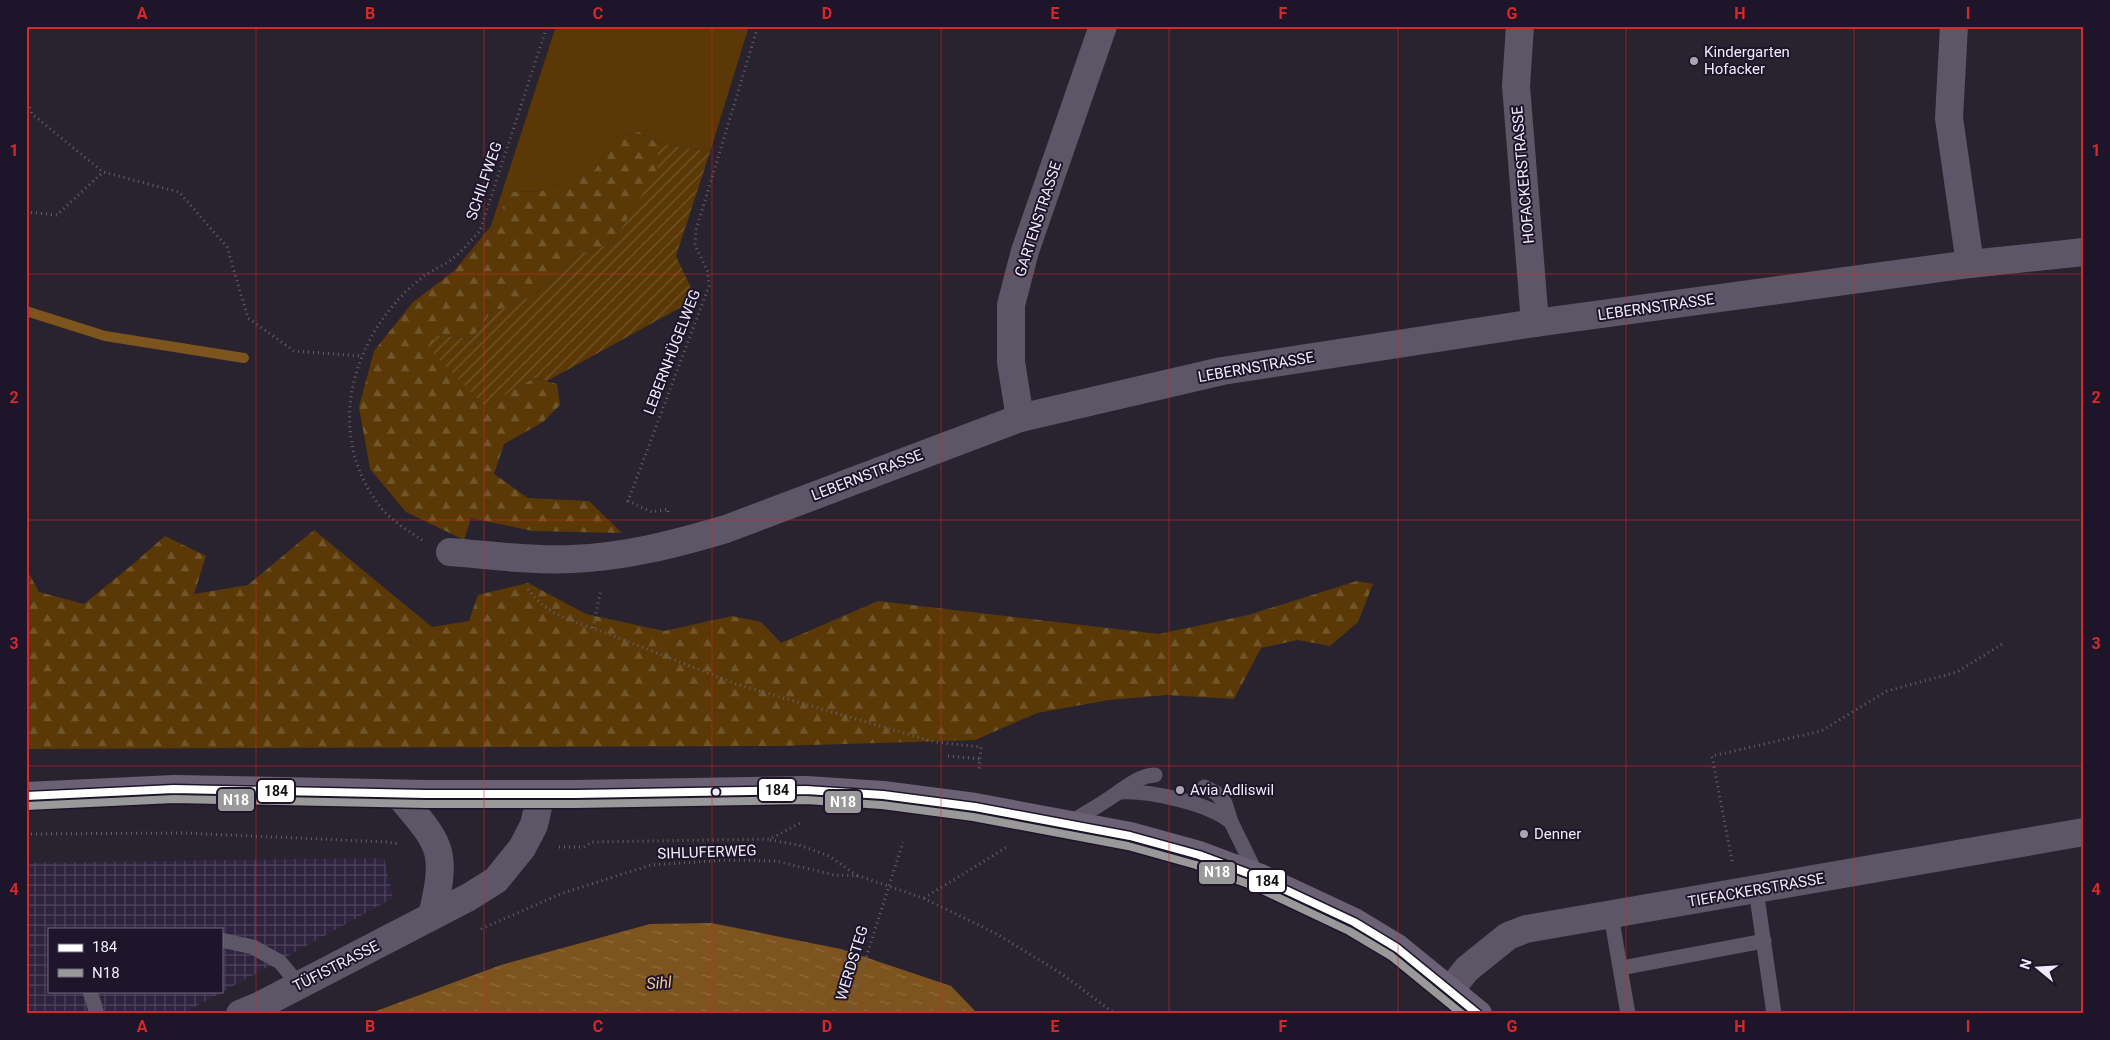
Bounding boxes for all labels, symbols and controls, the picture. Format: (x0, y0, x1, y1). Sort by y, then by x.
text: A (137, 4, 148, 23)
text: B (365, 4, 375, 23)
text: C (593, 4, 603, 23)
text: D (822, 4, 832, 23)
text: E (1051, 4, 1060, 23)
text: F (1279, 4, 1288, 23)
text: G (1507, 4, 1518, 23)
text: H (1734, 4, 1746, 23)
text: I (1966, 4, 1970, 23)
place label: Kindergarten Hofacker (1704, 43, 1790, 78)
marker: Kindergarten Hofacker (1688, 55, 1700, 67)
street label: HOFACKERSTRASSE (1508, 105, 1538, 244)
street label: SCHILFWEG (462, 139, 506, 223)
text: 1 (9, 141, 19, 160)
text: 1 (2091, 141, 2101, 160)
street label: GARTENSTRASSE (1011, 159, 1065, 279)
street label: LEBERNHÜGELWEG (640, 287, 704, 417)
street label: LEBERNSTRASSE (1596, 290, 1716, 324)
street label: LEBERNSTRASSE (1197, 348, 1316, 386)
text: 2 (9, 388, 19, 407)
text: 2 (2091, 388, 2101, 407)
street label: LEBERNSTRASSE (809, 445, 926, 504)
text: 3 (9, 634, 19, 653)
text: 3 (2091, 634, 2101, 653)
line badge: 184 (758, 778, 796, 802)
line badge: 184 (257, 779, 295, 803)
place label: Avia Adliswil (1190, 781, 1274, 799)
text: 184 (765, 782, 789, 798)
text: 184 (264, 783, 288, 799)
marker: Avia Adliswil (1174, 784, 1186, 796)
unlabelled marker (711, 787, 721, 797)
line badge: N18 (217, 788, 255, 812)
line badge: N18 (824, 790, 862, 814)
text: N18 (223, 792, 249, 808)
text: N18 (830, 794, 856, 810)
place label: Denner (1534, 825, 1581, 843)
marker: Denner (1518, 828, 1530, 840)
street label: SIHLUFERWEG (657, 841, 757, 863)
line badge: N18 (1198, 861, 1236, 885)
text: N18 (1204, 864, 1230, 880)
line badge: 184 (1248, 869, 1286, 893)
street label: TIEFACKERSTRASSE (1686, 869, 1826, 911)
text: 184 (1255, 873, 1279, 889)
text: 4 (9, 880, 19, 899)
text: 4 (2091, 880, 2101, 899)
street label: WERDSTEG (832, 923, 872, 1003)
legend (48, 928, 222, 992)
street label: TÜFISTRASSE (290, 936, 383, 995)
text: 184 (92, 938, 118, 956)
north arrow (2012, 942, 2062, 992)
text: N (2016, 957, 2035, 971)
text: N18 (92, 964, 120, 982)
water label: Sihl (646, 973, 673, 993)
text: A (137, 1017, 148, 1036)
text: B (365, 1017, 375, 1036)
text: C (593, 1017, 603, 1036)
text: D (822, 1017, 832, 1036)
text: E (1051, 1017, 1060, 1036)
text: F (1279, 1017, 1288, 1036)
text: G (1507, 1017, 1518, 1036)
text: H (1734, 1017, 1746, 1036)
text: I (1966, 1017, 1970, 1036)

